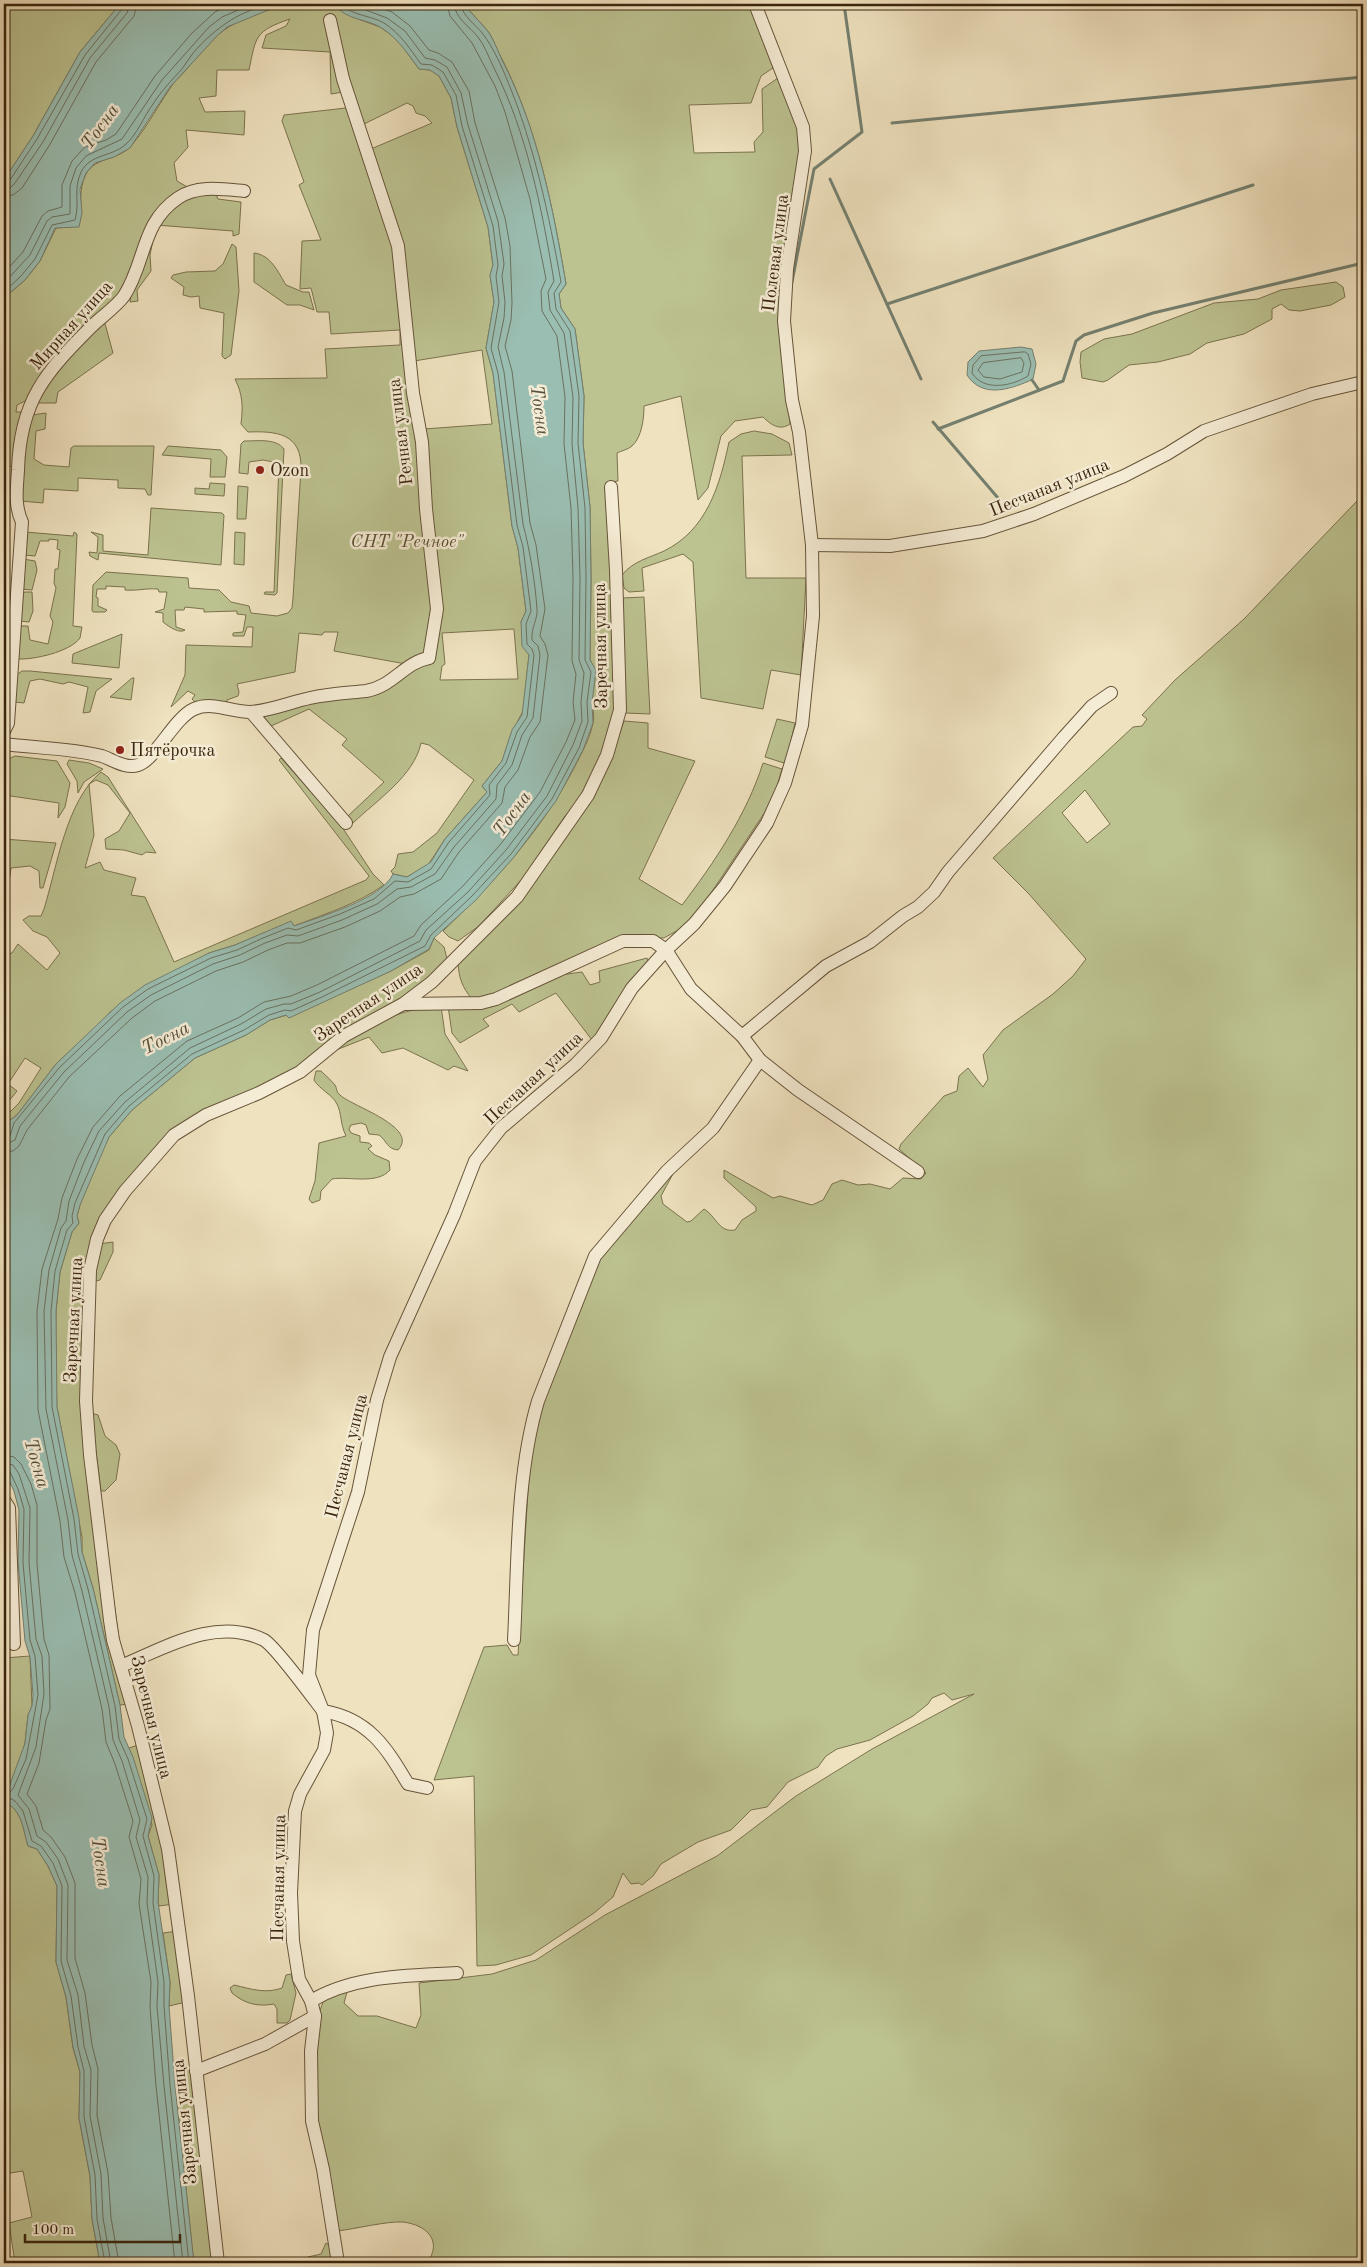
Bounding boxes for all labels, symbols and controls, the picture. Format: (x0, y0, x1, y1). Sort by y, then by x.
water label: Тосна (78, 101, 124, 154)
street label: Полевая улица (760, 193, 792, 313)
street label: Мирная улица (27, 277, 116, 374)
street label: Речная улица (385, 377, 416, 486)
water label: Тосна (526, 384, 551, 437)
street label: Песчаная улица (987, 456, 1112, 520)
place label: Ozon (270, 462, 309, 480)
marker: Ozon (254, 464, 266, 476)
park label: СНТ "Речное" (350, 533, 464, 551)
street label: Заречная улица (591, 583, 611, 709)
place label: Пятёрочка (130, 742, 216, 760)
marker: Пятёрочка (114, 744, 126, 756)
water label: Тосна (490, 788, 536, 841)
street label: Заречная улица (311, 960, 426, 1046)
water label: Тосна (139, 1019, 193, 1059)
street label: Песчаная улица (481, 1029, 586, 1129)
street label: Заречная улица (62, 1257, 86, 1383)
street label: Песчаная улица (323, 1392, 371, 1520)
water label: Тосна (19, 1437, 52, 1491)
street label: Заречная улица (127, 1654, 175, 1781)
street label: Песчаная улица (269, 1814, 289, 1942)
water label: Тосна (87, 1836, 112, 1889)
street label: Заречная улица (169, 2058, 201, 2185)
scale bar (25, 2212, 180, 2244)
text: 100 m (32, 2223, 74, 2238)

